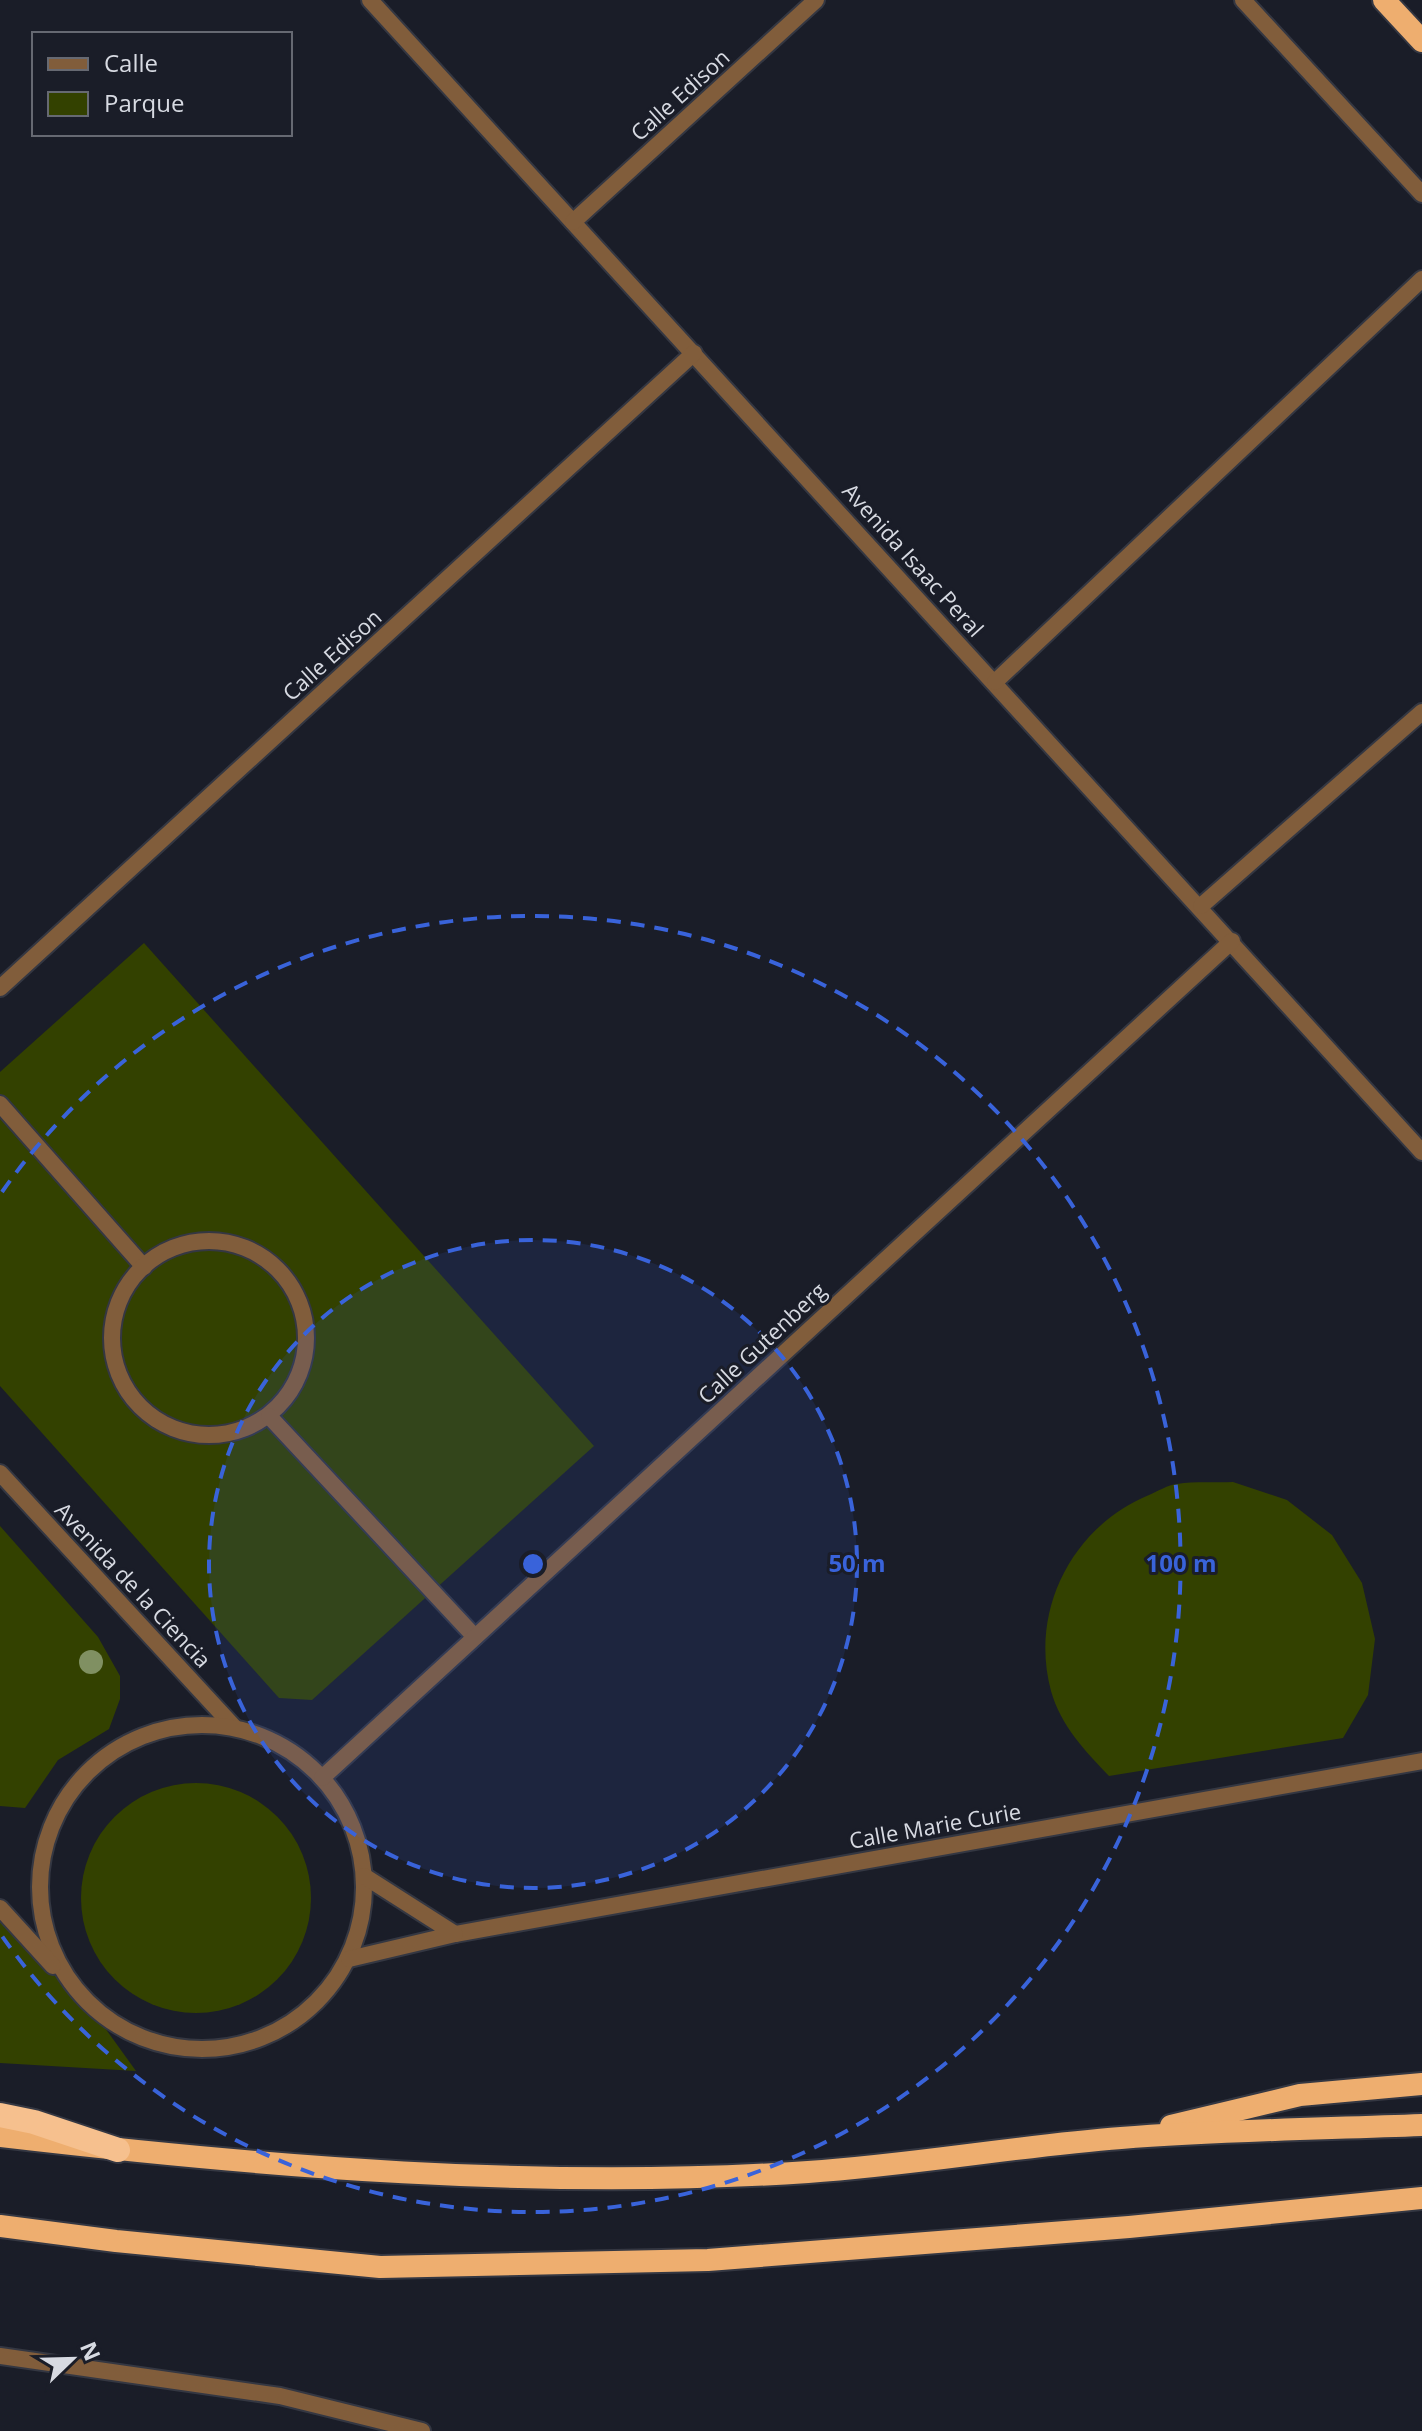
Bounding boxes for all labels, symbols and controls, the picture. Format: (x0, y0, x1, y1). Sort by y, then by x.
legend (32, 32, 292, 136)
street label: Calle Edison (623, 42, 735, 147)
text: Calle (104, 46, 158, 79)
text: Parque (104, 86, 184, 119)
street label: Avenida Isaac Peral (837, 476, 991, 643)
street label: Calle Edison (275, 602, 387, 707)
street label: Calle Gutenberg (691, 1275, 832, 1410)
street label: Avenida de la Ciencia (49, 1495, 218, 1674)
text: 50 m (828, 1546, 886, 1579)
text: 100 m (1146, 1546, 1216, 1579)
centre of rings (519, 1550, 547, 1578)
street label: Calle Marie Curie (846, 1795, 1023, 1855)
north arrow (32, 2319, 112, 2399)
text: N (74, 2337, 109, 2365)

